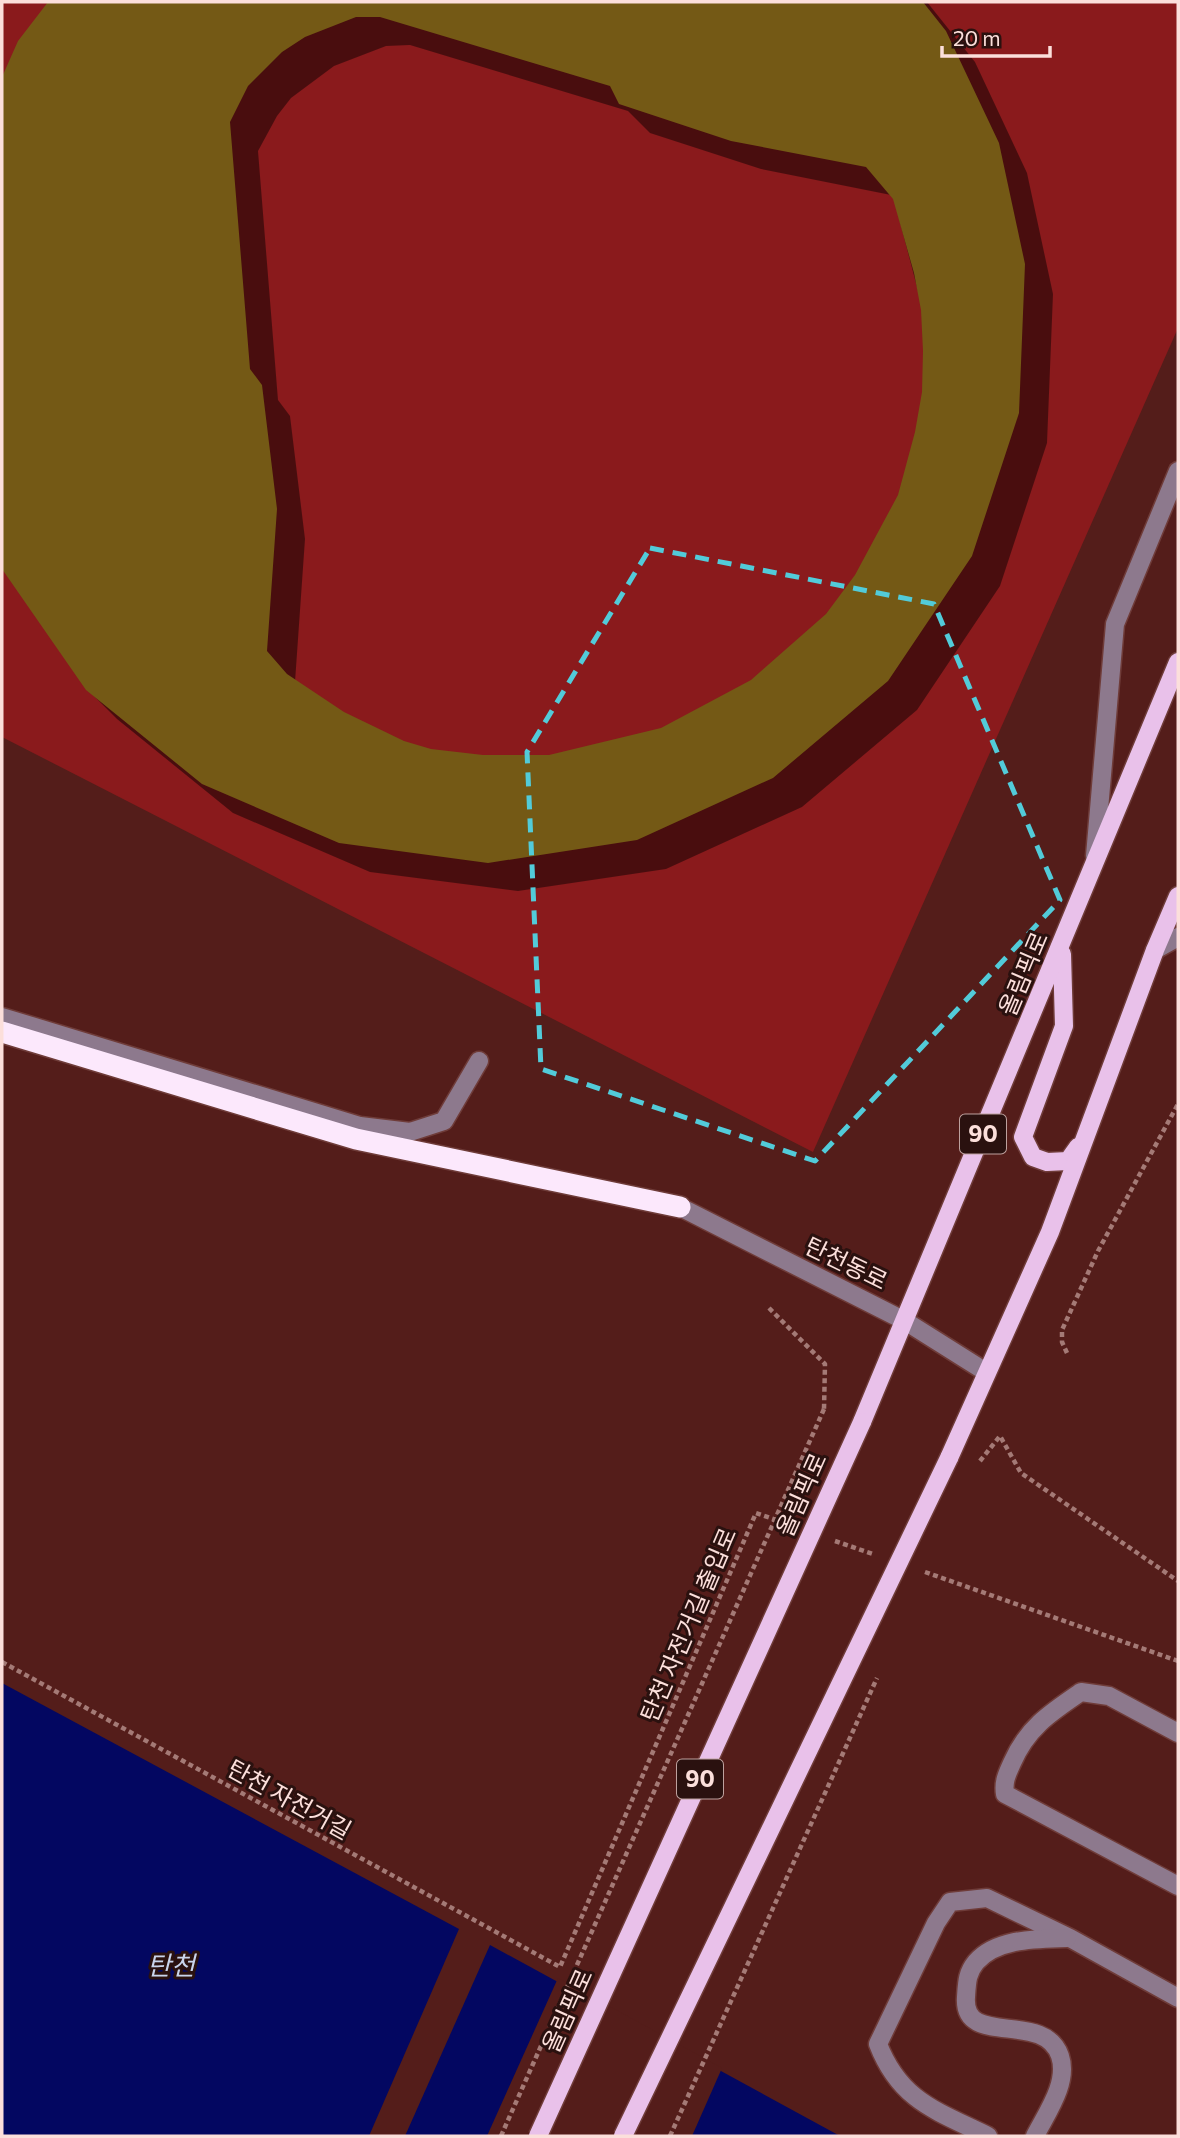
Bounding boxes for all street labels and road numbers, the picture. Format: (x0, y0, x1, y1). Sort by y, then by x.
street label: 올림픽로 (992, 927, 1053, 1020)
road number: 90 (960, 1114, 1006, 1154)
street label: 탄천동로 (801, 1230, 893, 1295)
street label: 올림픽로 (769, 1448, 832, 1541)
street label: 탄천 자전거길 출입로 (634, 1523, 742, 1726)
street label: 탄천 자전거길 (223, 1753, 357, 1845)
road number: 90 (677, 1760, 723, 1798)
street label: 올림픽로 (535, 1964, 598, 2057)

